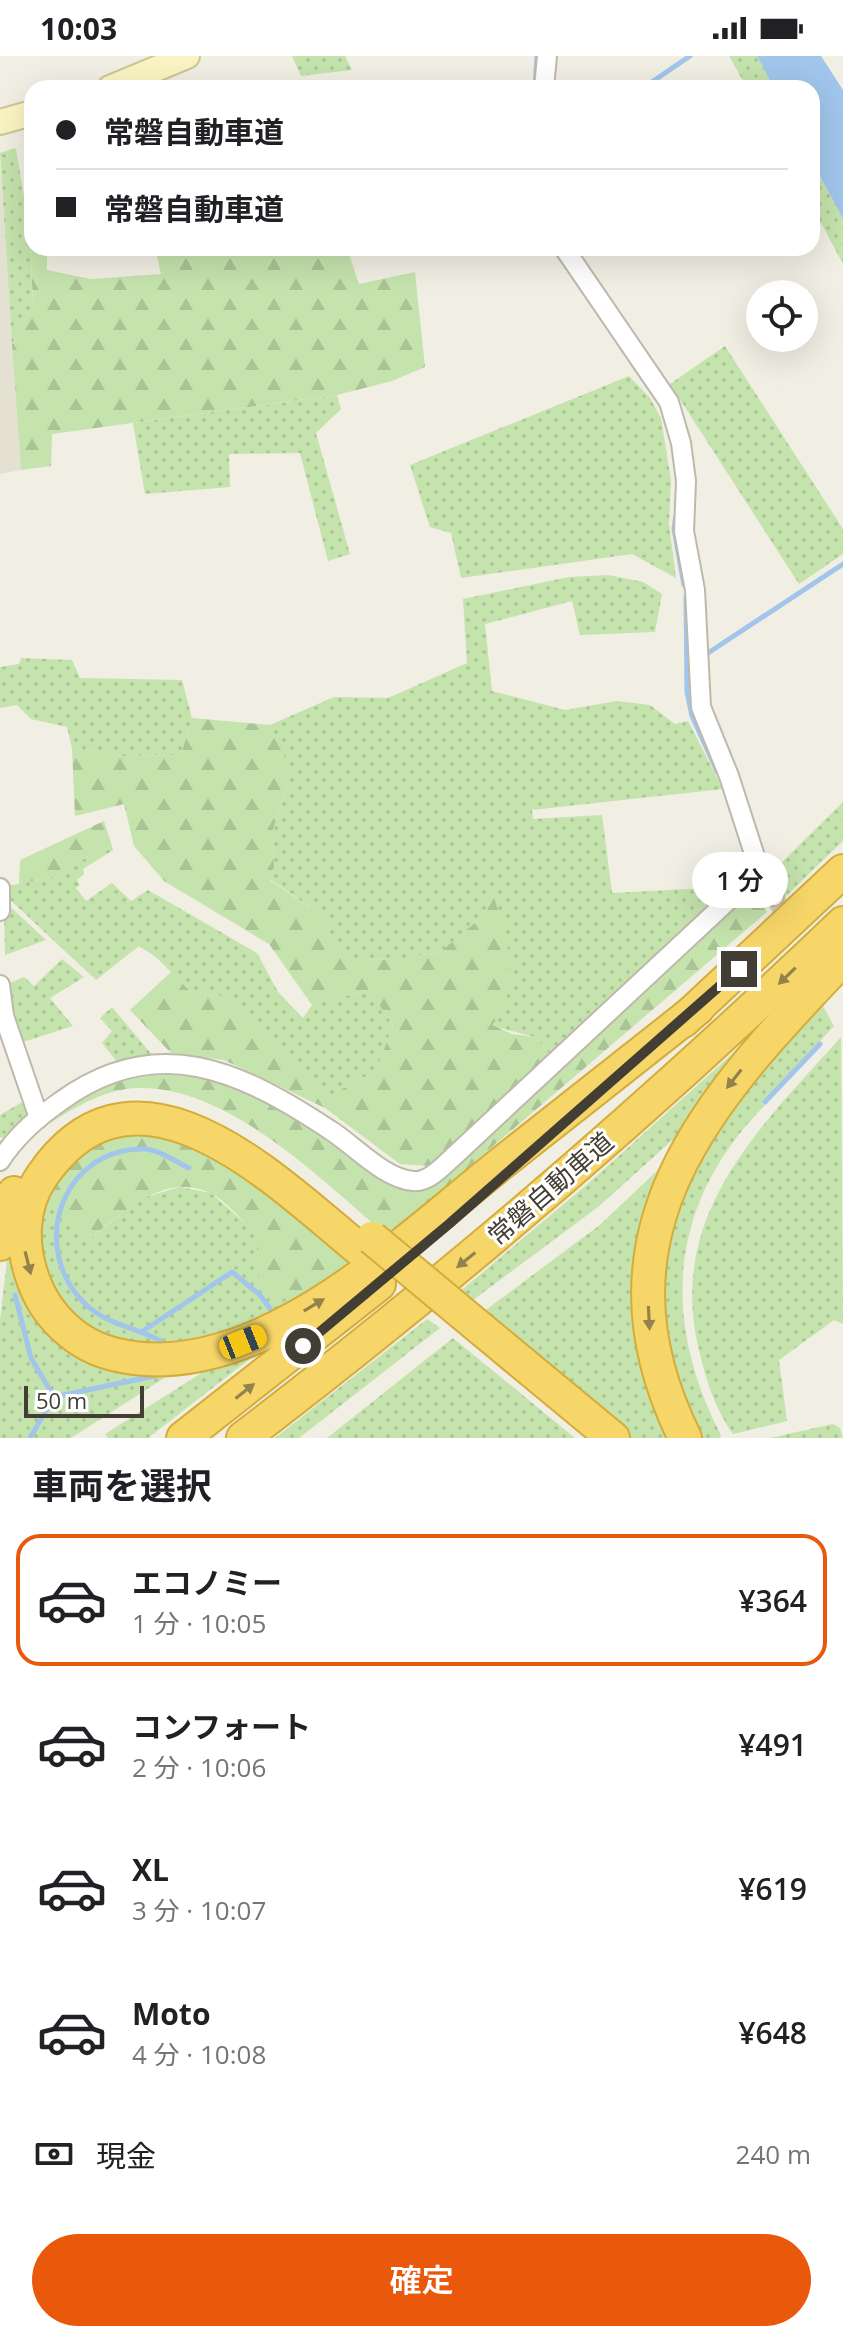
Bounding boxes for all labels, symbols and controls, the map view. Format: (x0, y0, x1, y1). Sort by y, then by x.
text: 10:03 (40, 8, 117, 49)
text: 常磐自動車道 (104, 111, 284, 152)
text: 常磐自動車道 (104, 188, 284, 229)
map controls (746, 280, 818, 352)
button: locate (746, 280, 818, 352)
callout: 1 分 (691, 853, 787, 909)
text: 1 分 (716, 862, 764, 898)
route end (721, 951, 757, 987)
one-way arrow (778, 967, 797, 985)
one-way arrow (727, 1069, 743, 1089)
street label: 常磐自動車道 (479, 1123, 621, 1253)
one-way arrow (23, 1251, 35, 1276)
one-way arrow (457, 1251, 477, 1268)
one-way arrow (303, 1298, 325, 1312)
one-way arrow (643, 1305, 656, 1330)
car (216, 1322, 270, 1362)
route start (285, 1328, 321, 1364)
scale bar (24, 1382, 144, 1418)
one-way arrow (235, 1383, 255, 1399)
text: 50 m (36, 1385, 87, 1415)
text: 車両を選択 (32, 1461, 212, 1510)
text: エコノミー (132, 1562, 282, 1603)
icon: car (36, 1564, 108, 1636)
text: ¥364 (738, 1580, 807, 1621)
text: 1 分 · 10:05 (132, 1605, 266, 1641)
text: コンフォート (132, 1706, 311, 1747)
icon: car (36, 1708, 108, 1780)
text: ¥491 (738, 1724, 807, 1765)
text: 2 分 · 10:06 (132, 1749, 266, 1785)
text: XL (132, 1849, 169, 1890)
icon: car (36, 1852, 108, 1924)
text: ¥619 (738, 1868, 807, 1909)
text: 3 分 · 10:07 (132, 1892, 266, 1928)
text: Moto (132, 1993, 210, 2034)
icon: car (36, 1996, 108, 2068)
text: ¥648 (738, 2012, 807, 2053)
text: 4 分 · 10:08 (132, 2036, 266, 2072)
icon: cash (32, 2132, 76, 2176)
text: 現金 (96, 2135, 156, 2176)
text: 240 m (736, 2136, 811, 2172)
button: 確定 (32, 2234, 811, 2326)

